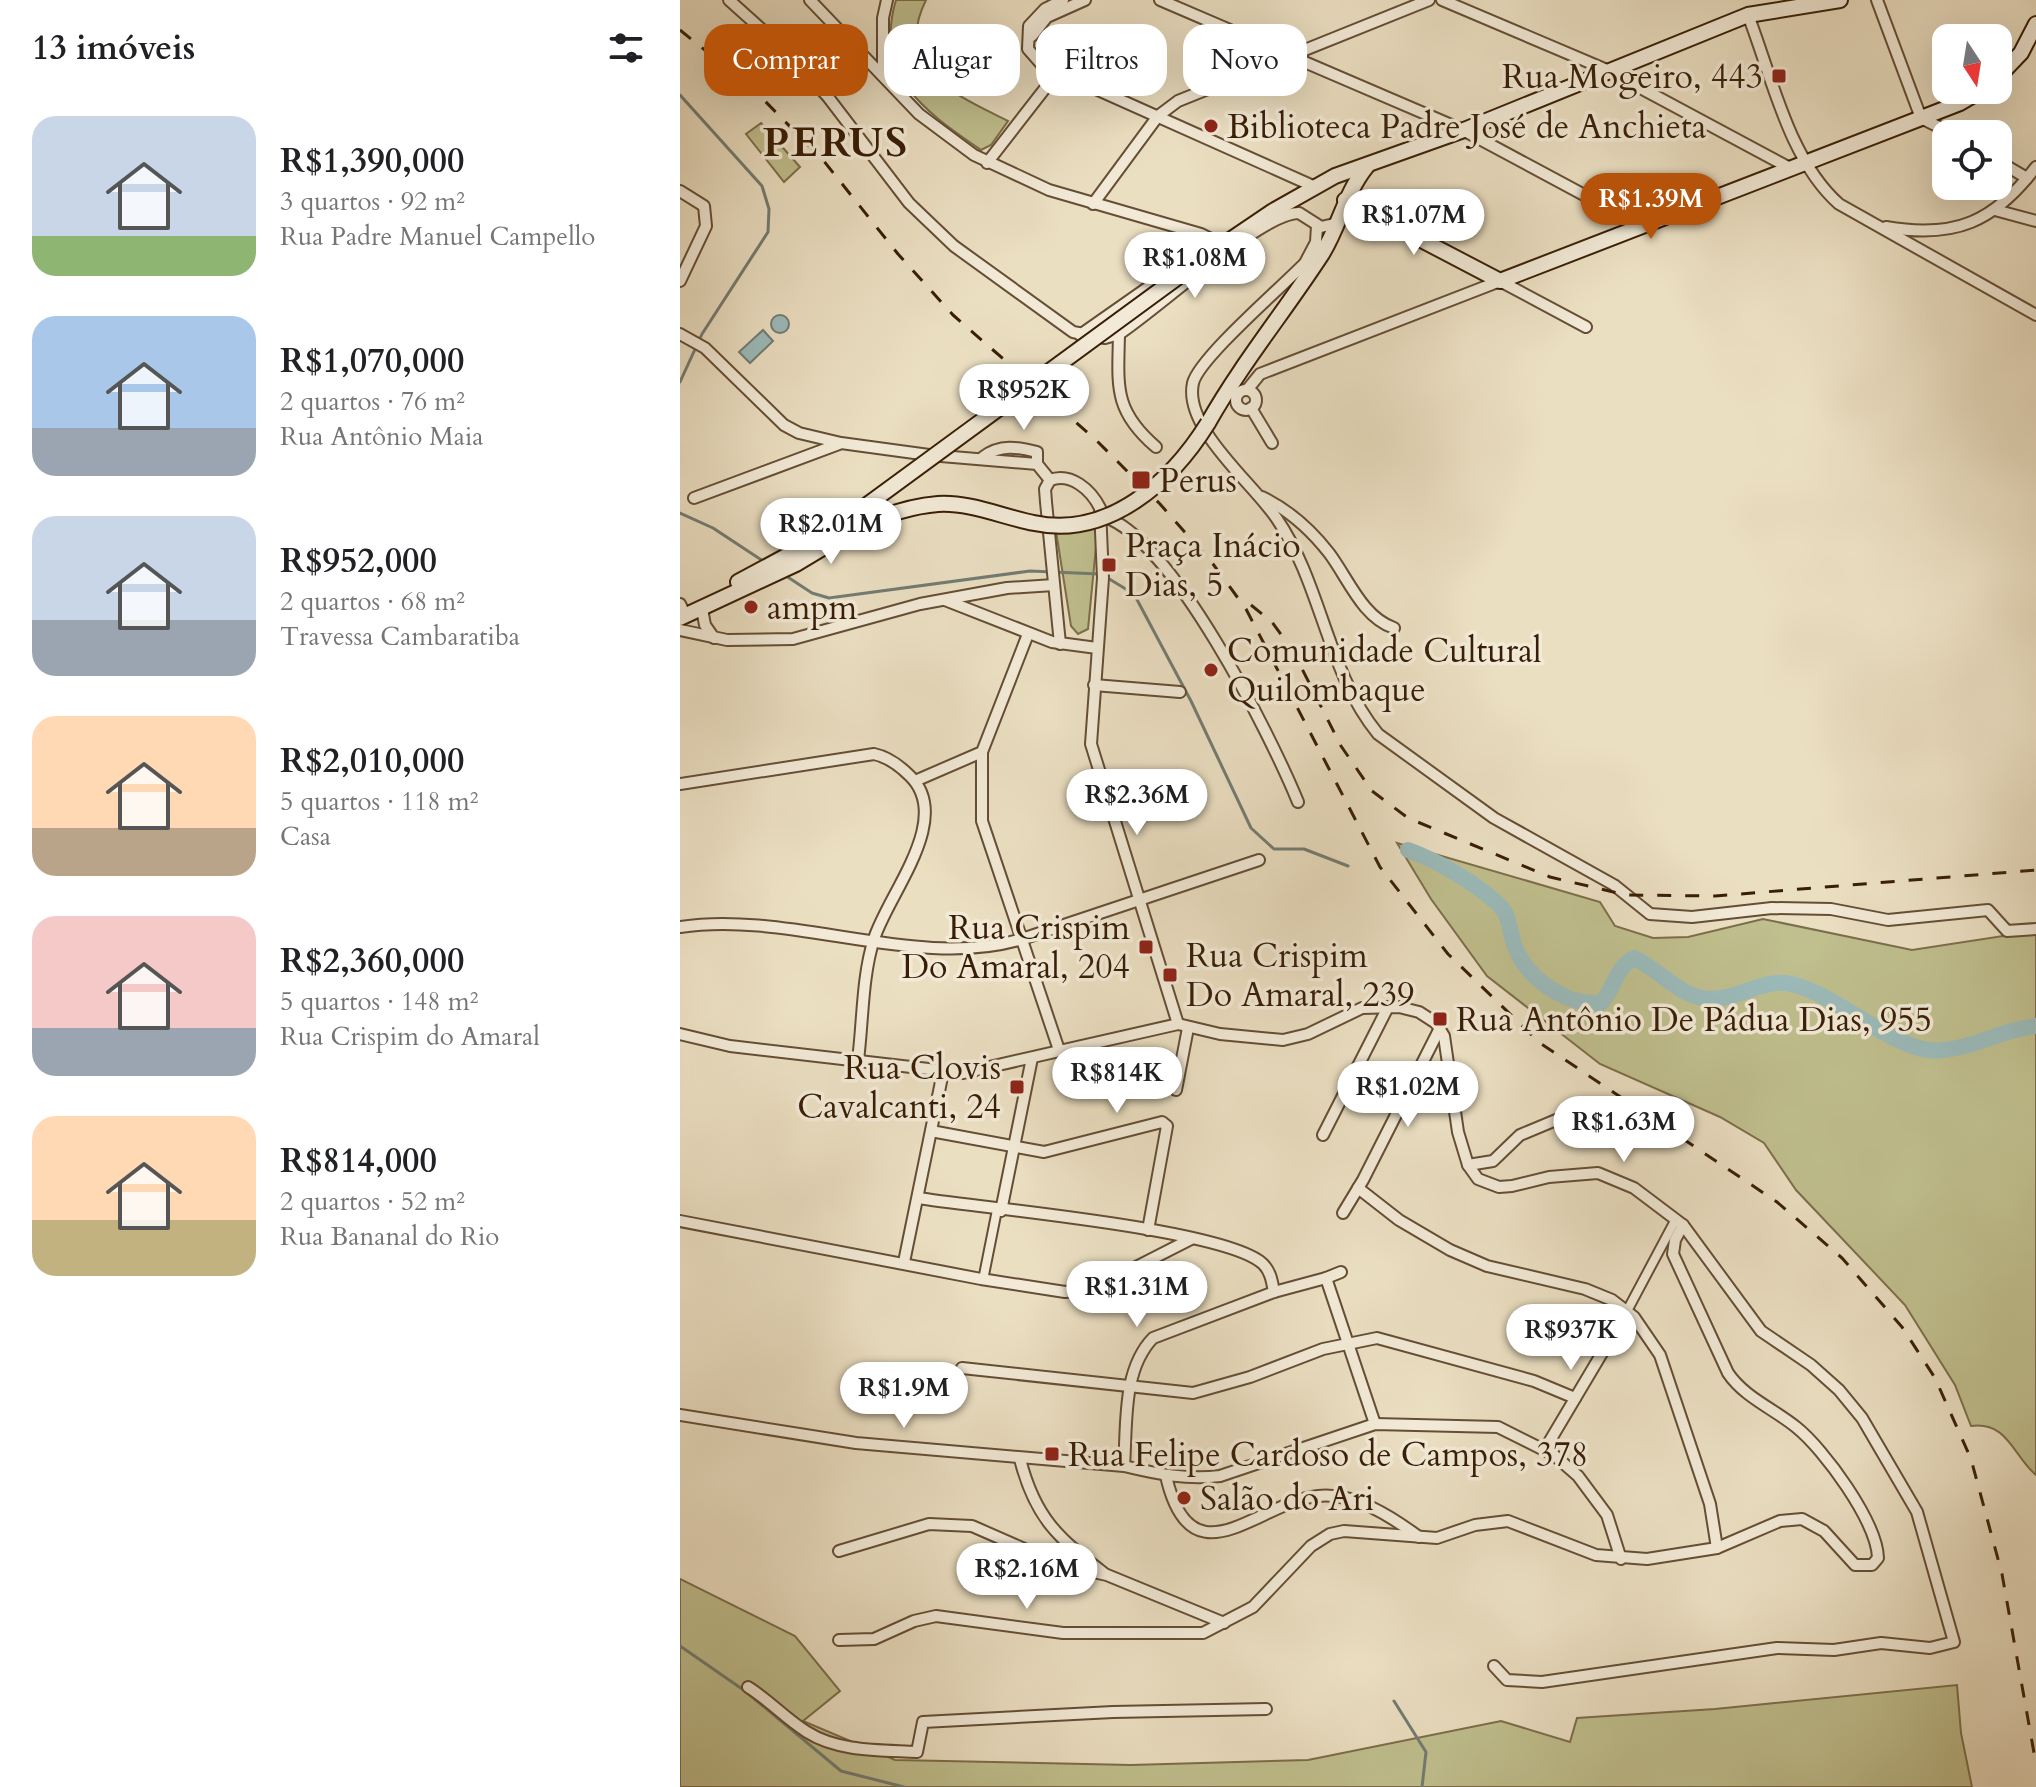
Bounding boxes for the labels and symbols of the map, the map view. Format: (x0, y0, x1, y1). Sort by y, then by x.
north arrow (1932, 24, 2012, 104)
place label: Rua Mogeiro, 443 (1502, 54, 1763, 100)
marker: Rua Mogeiro, 443 (1770, 67, 1788, 85)
place label: Biblioteca Padre José de Anchieta (1227, 104, 1707, 150)
district label: PERUS (763, 114, 909, 171)
marker: Biblioteca Padre José de Anchieta (1202, 117, 1220, 135)
pin: R$1.39M (1577, 173, 1725, 241)
pin: R$1.07M (1340, 189, 1488, 257)
pin: R$1.08M (1121, 232, 1269, 300)
pin: R$952K (959, 364, 1089, 432)
place label: Perus (1159, 458, 1237, 504)
marker: Perus (1130, 469, 1152, 491)
pin: R$2.01M (757, 498, 905, 566)
place label: Praça Inácio Dias, 5 (1125, 523, 1301, 608)
marker: Praça Inácio Dias, 5 (1100, 556, 1118, 574)
place label: ampm (767, 585, 858, 631)
marker: ampm (742, 598, 760, 616)
place label: Comunidade Cultural Quilombaque (1227, 628, 1542, 713)
marker: Comunidade Cultural Quilombaque (1202, 661, 1220, 679)
pin: R$2.36M (1063, 769, 1211, 837)
place label: Rua Crispim Do Amaral, 204 (901, 905, 1130, 990)
place label: Rua Crispim Do Amaral, 239 (1186, 933, 1415, 1018)
marker: Rua Crispim Do Amaral, 204 (1137, 938, 1155, 956)
marker: Rua Crispim Do Amaral, 239 (1161, 966, 1179, 984)
place label: Rua Antônio De Pádua Dias, 955 (1456, 997, 1932, 1043)
marker: Rua Antônio De Pádua Dias, 955 (1431, 1010, 1449, 1028)
place label: Rua Clovis Cavalcanti, 24 (797, 1045, 1001, 1130)
pin: R$814K (1052, 1047, 1182, 1115)
pin: R$1.02M (1334, 1061, 1482, 1129)
marker: Rua Clovis Cavalcanti, 24 (1008, 1078, 1026, 1096)
pin: R$1.63M (1550, 1096, 1698, 1164)
pin: R$1.31M (1063, 1261, 1211, 1329)
pin: R$937K (1506, 1304, 1636, 1372)
pin: R$1.9M (839, 1362, 969, 1430)
place label: Rua Felipe Cardoso de Campos, 378 (1068, 1432, 1588, 1478)
marker: Rua Felipe Cardoso de Campos, 378 (1043, 1445, 1061, 1463)
place label: Salão do Ari (1200, 1476, 1374, 1522)
marker: Salão do Ari (1175, 1489, 1193, 1507)
pin: R$2.16M (953, 1543, 1101, 1611)

